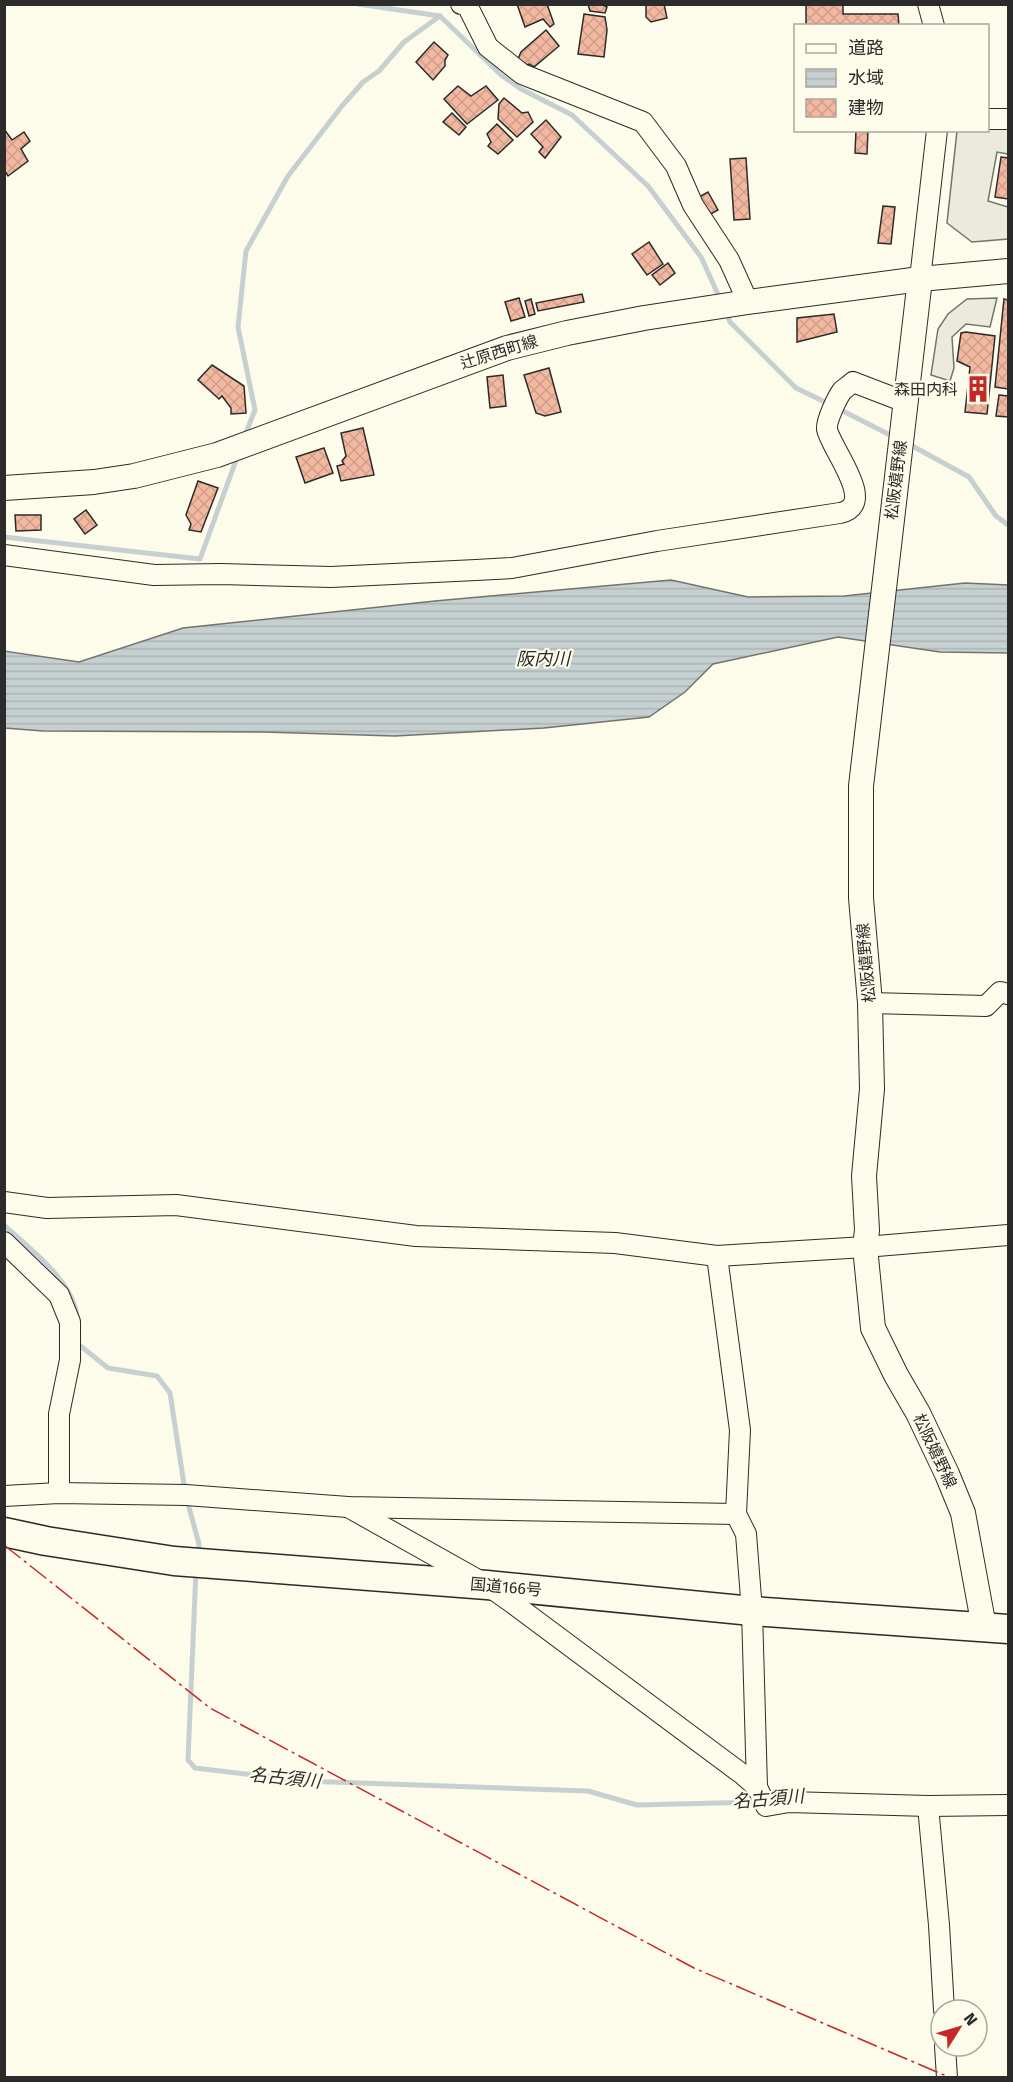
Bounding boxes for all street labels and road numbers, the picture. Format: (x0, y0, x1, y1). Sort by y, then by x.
street label: 辻原西町線 (458, 331, 540, 373)
street label: 松阪嬉野線 (882, 439, 910, 521)
street label: 松阪嬉野線 (853, 922, 879, 1004)
street label: 松阪嬉野線 (909, 1411, 961, 1491)
street label: 国道166号 (469, 1574, 543, 1600)

